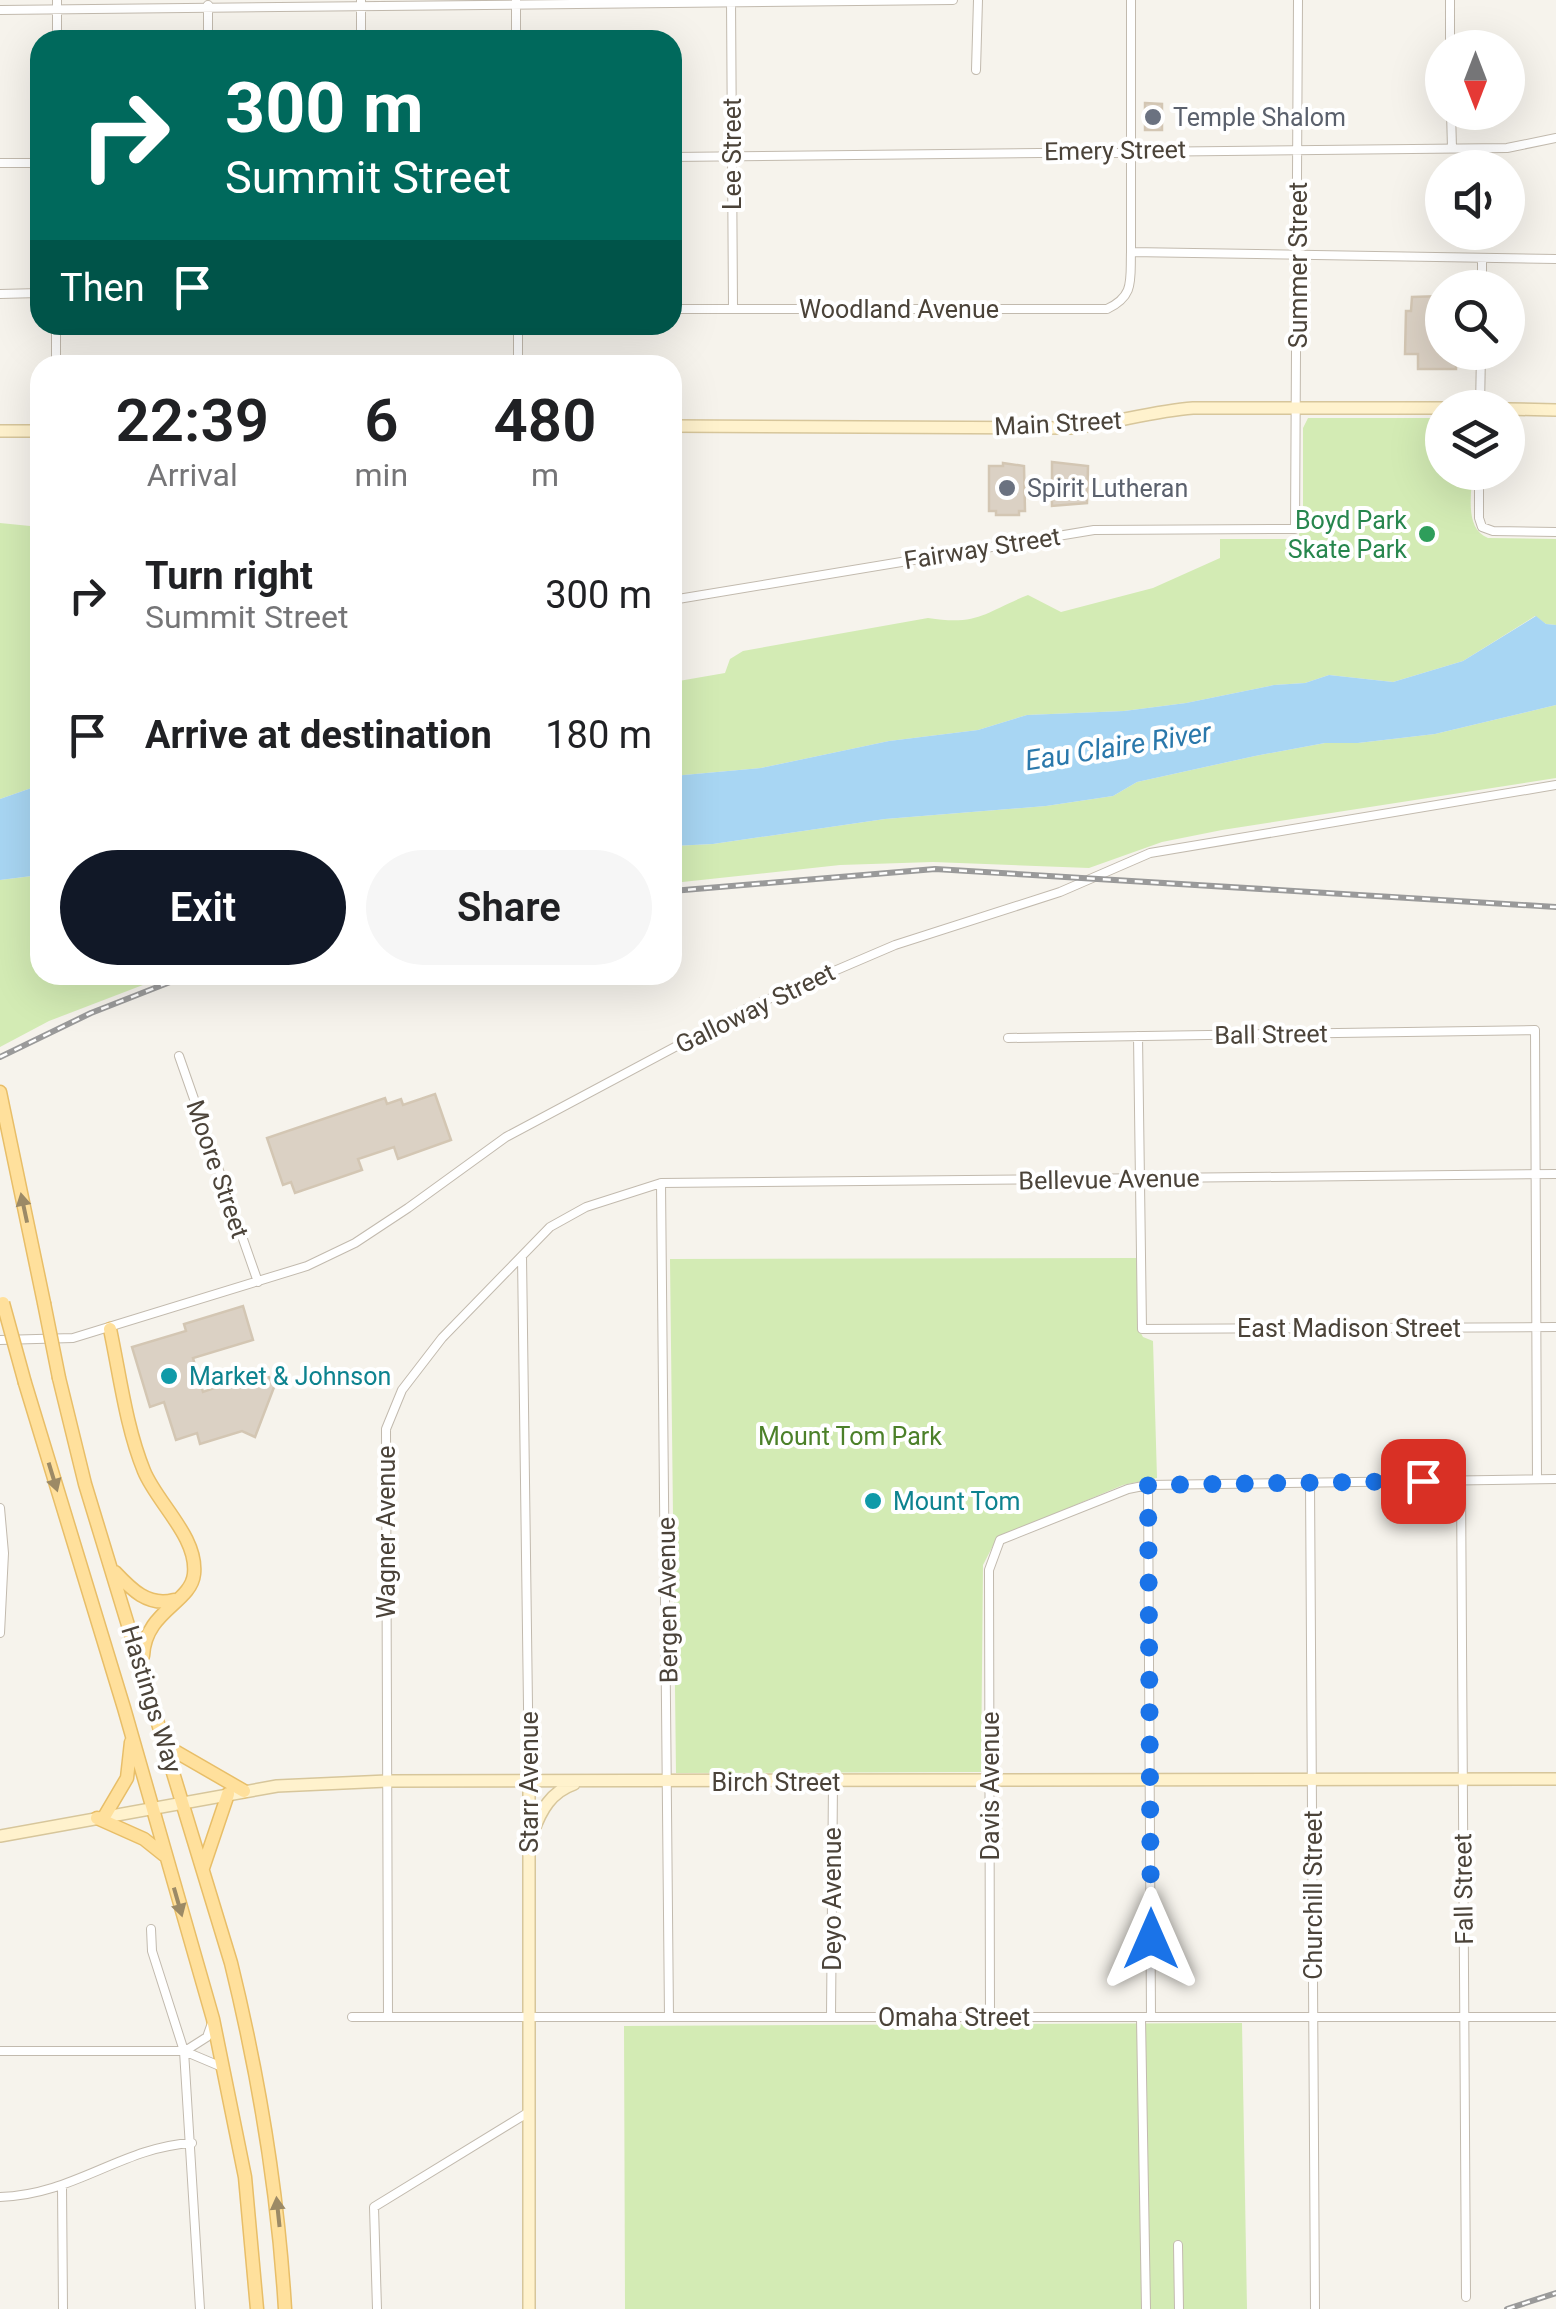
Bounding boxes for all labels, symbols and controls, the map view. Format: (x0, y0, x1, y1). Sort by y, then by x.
north arrow (1425, 30, 1525, 130)
map controls (1425, 30, 1525, 490)
text: 300 m (225, 67, 424, 149)
icon: right (60, 70, 190, 200)
street label: Lee Street (718, 98, 747, 210)
place label: Temple Shalom (1173, 103, 1346, 132)
marker: Temple Shalom (1142, 106, 1164, 128)
street label: Emery Street (1044, 135, 1186, 166)
button: sound (1425, 150, 1525, 250)
text: Summit Street (225, 151, 511, 204)
street label: Summer Street (1284, 182, 1313, 348)
icon: arrive (165, 260, 220, 315)
text: Then (60, 266, 145, 310)
button: search (1425, 270, 1525, 370)
street label: Woodland Avenue (799, 295, 999, 324)
text: 22:39 (116, 385, 269, 456)
text: 6 (364, 385, 398, 456)
text: 480 (494, 385, 596, 456)
button: layers (1425, 390, 1525, 490)
street label: Main Street (994, 406, 1122, 441)
text: Arrival (147, 456, 238, 494)
text: min (355, 456, 408, 494)
text: m (531, 456, 559, 494)
place label: Spirit Lutheran (1027, 474, 1188, 503)
marker: Spirit Lutheran (996, 477, 1018, 499)
place label: Boyd Park Skate Park (1288, 506, 1407, 564)
street label: Fairway Street (902, 522, 1062, 575)
marker: Boyd Park Skate Park (1416, 523, 1438, 545)
text: Turn right (145, 554, 313, 598)
icon: right (60, 568, 115, 623)
text: 300 m (545, 573, 652, 617)
text: Summit Street (145, 598, 348, 636)
icon: arrive (60, 708, 115, 763)
text: Arrive at destination (145, 713, 492, 757)
text: 180 m (545, 713, 652, 757)
water label: Eau Claire River (1023, 715, 1214, 777)
button: Exit (60, 850, 346, 965)
button: Share (366, 850, 652, 965)
street label: Galloway Street (671, 957, 839, 1059)
street label: Ball Street (1214, 1019, 1328, 1050)
street label: Moore Street (180, 1096, 255, 1242)
street label: Bellevue Avenue (1018, 1163, 1200, 1196)
one-way arrow (15, 1192, 31, 1223)
street label: East Madison Street (1237, 1314, 1461, 1343)
place label: Market & Johnson (189, 1362, 391, 1391)
marker: Market & Johnson (158, 1365, 180, 1387)
park label: Mount Tom Park (758, 1422, 942, 1451)
pin (1381, 1439, 1466, 1524)
street label: Wagner Avenue (372, 1446, 401, 1618)
icon: arrive (1396, 1454, 1451, 1509)
one-way arrow (46, 1462, 61, 1493)
place label: Mount Tom (893, 1487, 1020, 1516)
marker: Mount Tom (862, 1490, 884, 1512)
street label: Bergen Avenue (652, 1517, 683, 1683)
street label: Hastings Way (115, 1622, 188, 1776)
street label: Starr Avenue (515, 1711, 544, 1853)
street label: Davis Avenue (976, 1712, 1005, 1860)
street label: Birch Street (712, 1768, 840, 1797)
street label: Churchill Street (1299, 1810, 1328, 1980)
street label: Deyo Avenue (818, 1827, 847, 1971)
street label: Fall Street (1448, 1833, 1479, 1945)
one-way arrow (171, 1887, 187, 1918)
position arrow (1099, 1887, 1203, 1991)
street label: Omaha Street (878, 2003, 1030, 2032)
one-way arrow (270, 2195, 286, 2227)

